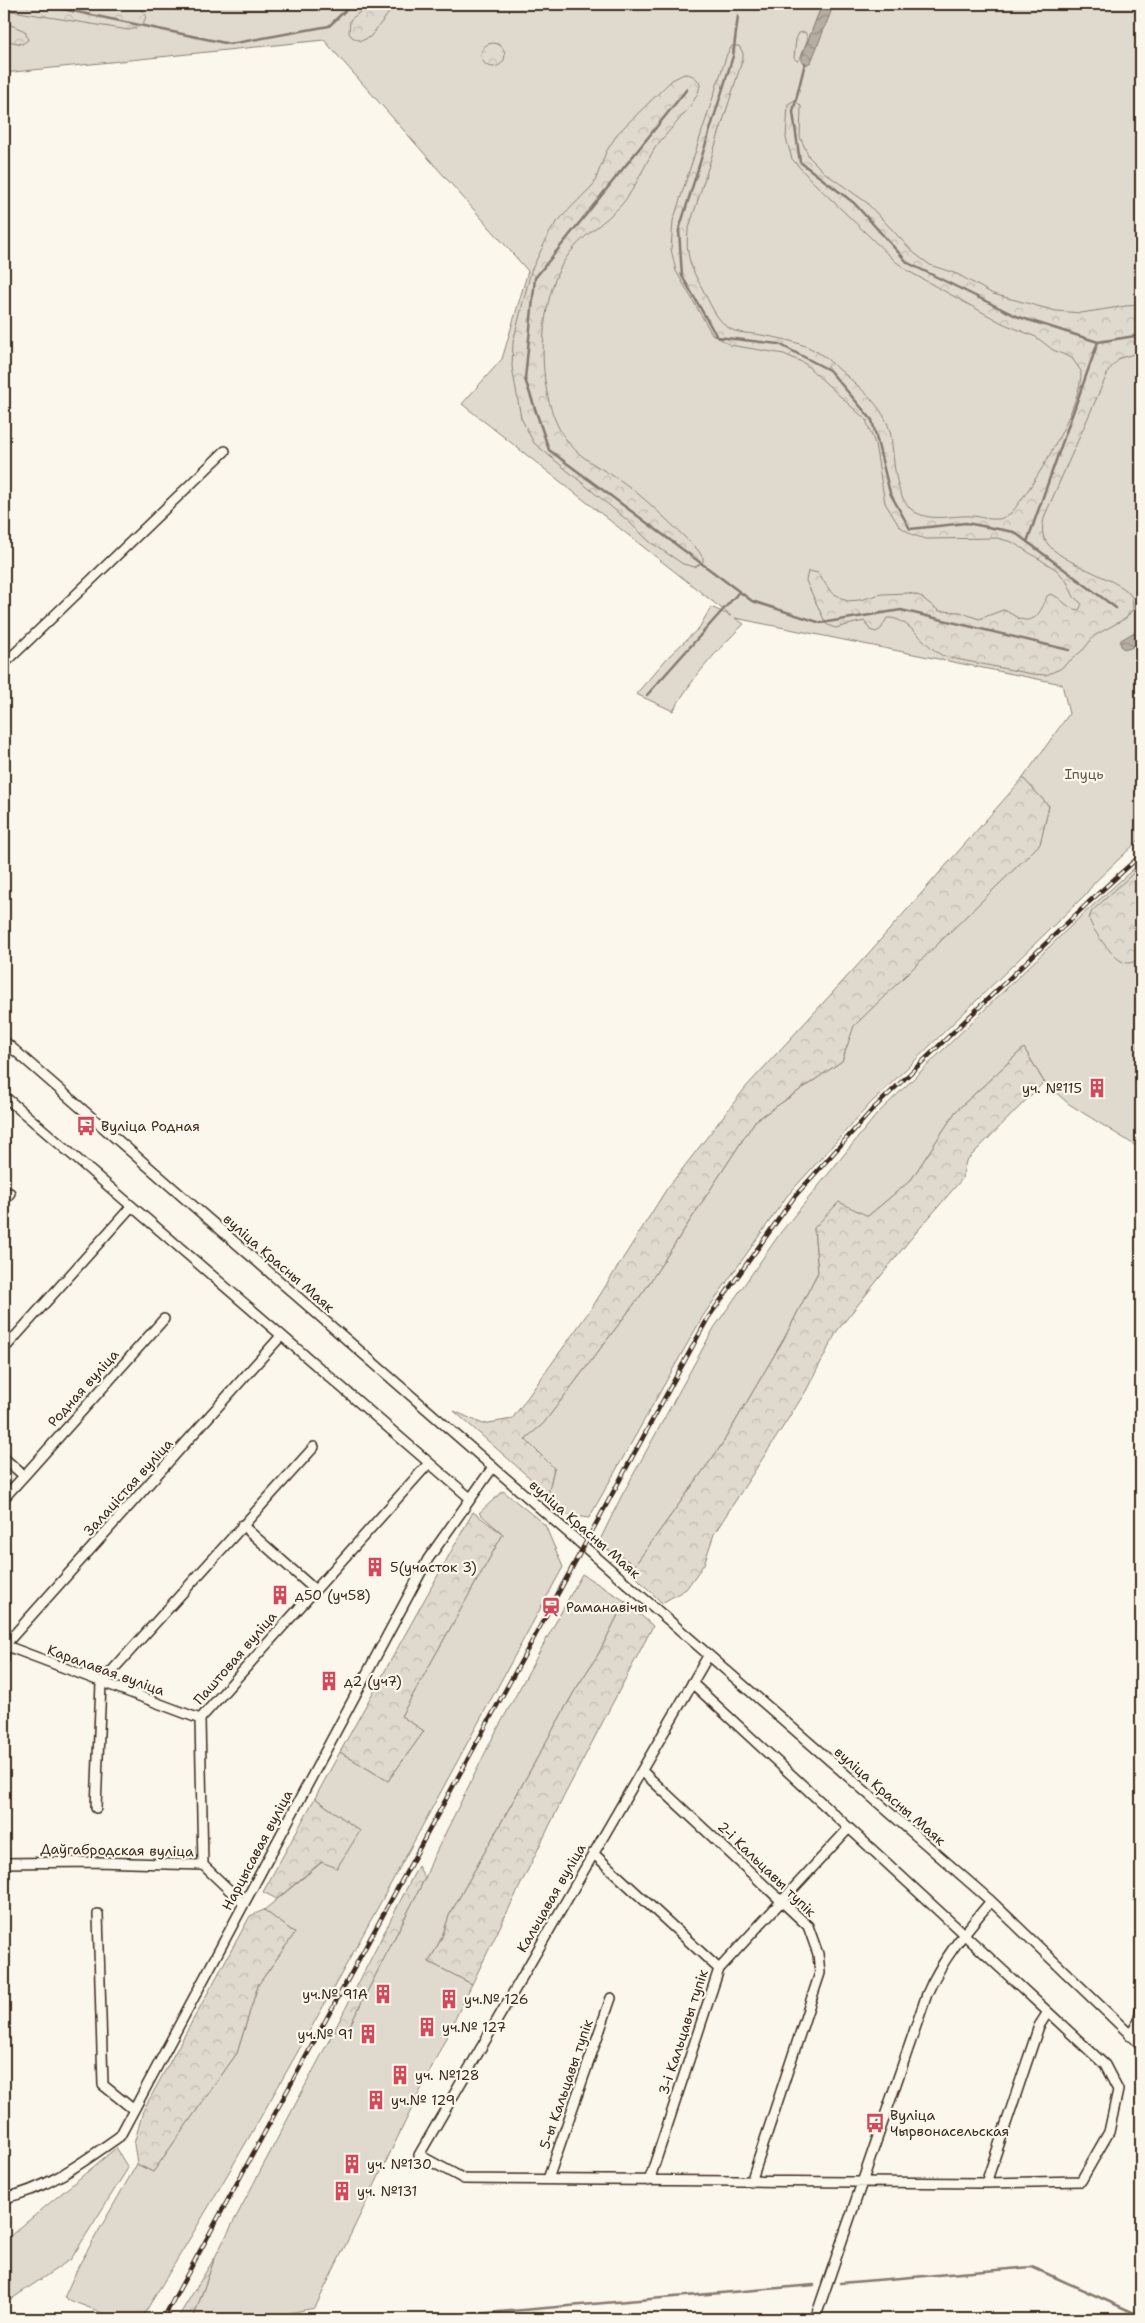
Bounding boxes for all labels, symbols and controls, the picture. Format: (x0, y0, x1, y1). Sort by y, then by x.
park label: Іпуць (1064, 765, 1104, 783)
building icon: уч. №115 (1086, 1077, 1108, 1099)
place label: уч. №115 (1022, 1079, 1082, 1097)
bus stop icon: Вуліца Родная (75, 1115, 97, 1137)
place label: Вуліца Родная (101, 1117, 200, 1135)
street label: вуліца Красны Маяк (220, 1210, 339, 1317)
street label: Родная вуліца (43, 1345, 123, 1430)
street label: Залацістая вуліца (80, 1434, 177, 1539)
street label: вуліца Красны Маяк (526, 1476, 645, 1583)
building icon: 5(участок 3) (364, 1556, 386, 1578)
place label: 5(участок 3) (390, 1558, 477, 1576)
building icon: д50 (уч58) (269, 1584, 291, 1606)
place label: д50 (уч58) (295, 1586, 371, 1604)
station icon: Раманавічы (540, 1596, 562, 1618)
place label: Раманавічы (566, 1598, 648, 1616)
street label: Паштовая вуліца (190, 1607, 281, 1708)
street label: Каралавая вуліца (45, 1640, 167, 1700)
building icon: д2 (уч7) (318, 1670, 340, 1692)
place label: д2 (уч7) (344, 1672, 402, 1690)
street label: вуліца Красны Маяк (831, 1743, 950, 1850)
street label: Нарцысавая вуліца (218, 1786, 297, 1913)
street label: 2-і Кальцавы тупік (714, 1817, 820, 1921)
street label: Даўгабродская вуліца (40, 1840, 194, 1860)
street label: Кальцавая вуліца (513, 1840, 590, 1956)
street label: 3-і Кальцавы тупік (654, 1967, 712, 2097)
building icon: уч.№ 91А (372, 1983, 394, 2005)
place label: уч.№ 91А (302, 1985, 368, 2003)
building icon: уч.№ 126 (438, 1988, 460, 2010)
place label: уч.№ 126 (464, 1990, 528, 2008)
building icon: уч.№ 127 (416, 2016, 438, 2038)
street label: 5-ы Кальцавы тупік (535, 2016, 597, 2151)
place label: уч.№ 127 (442, 2018, 506, 2036)
building icon: уч.№ 91 (357, 2023, 379, 2045)
place label: уч.№ 91 (298, 2025, 353, 2043)
building icon: уч. №128 (389, 2064, 411, 2086)
place label: уч. №128 (415, 2066, 480, 2084)
building icon: уч.№ 129 (365, 2089, 387, 2111)
place label: уч.№ 129 (391, 2091, 455, 2109)
place label: Вуліца Чырвонасельская (890, 2106, 1009, 2140)
bus stop icon: Вуліца Чырвонасельская (864, 2112, 886, 2134)
building icon: уч. №130 (341, 2153, 363, 2175)
place label: уч. №130 (367, 2155, 432, 2173)
building icon: уч. №131 (331, 2180, 353, 2202)
place label: уч. №131 (357, 2182, 417, 2200)

